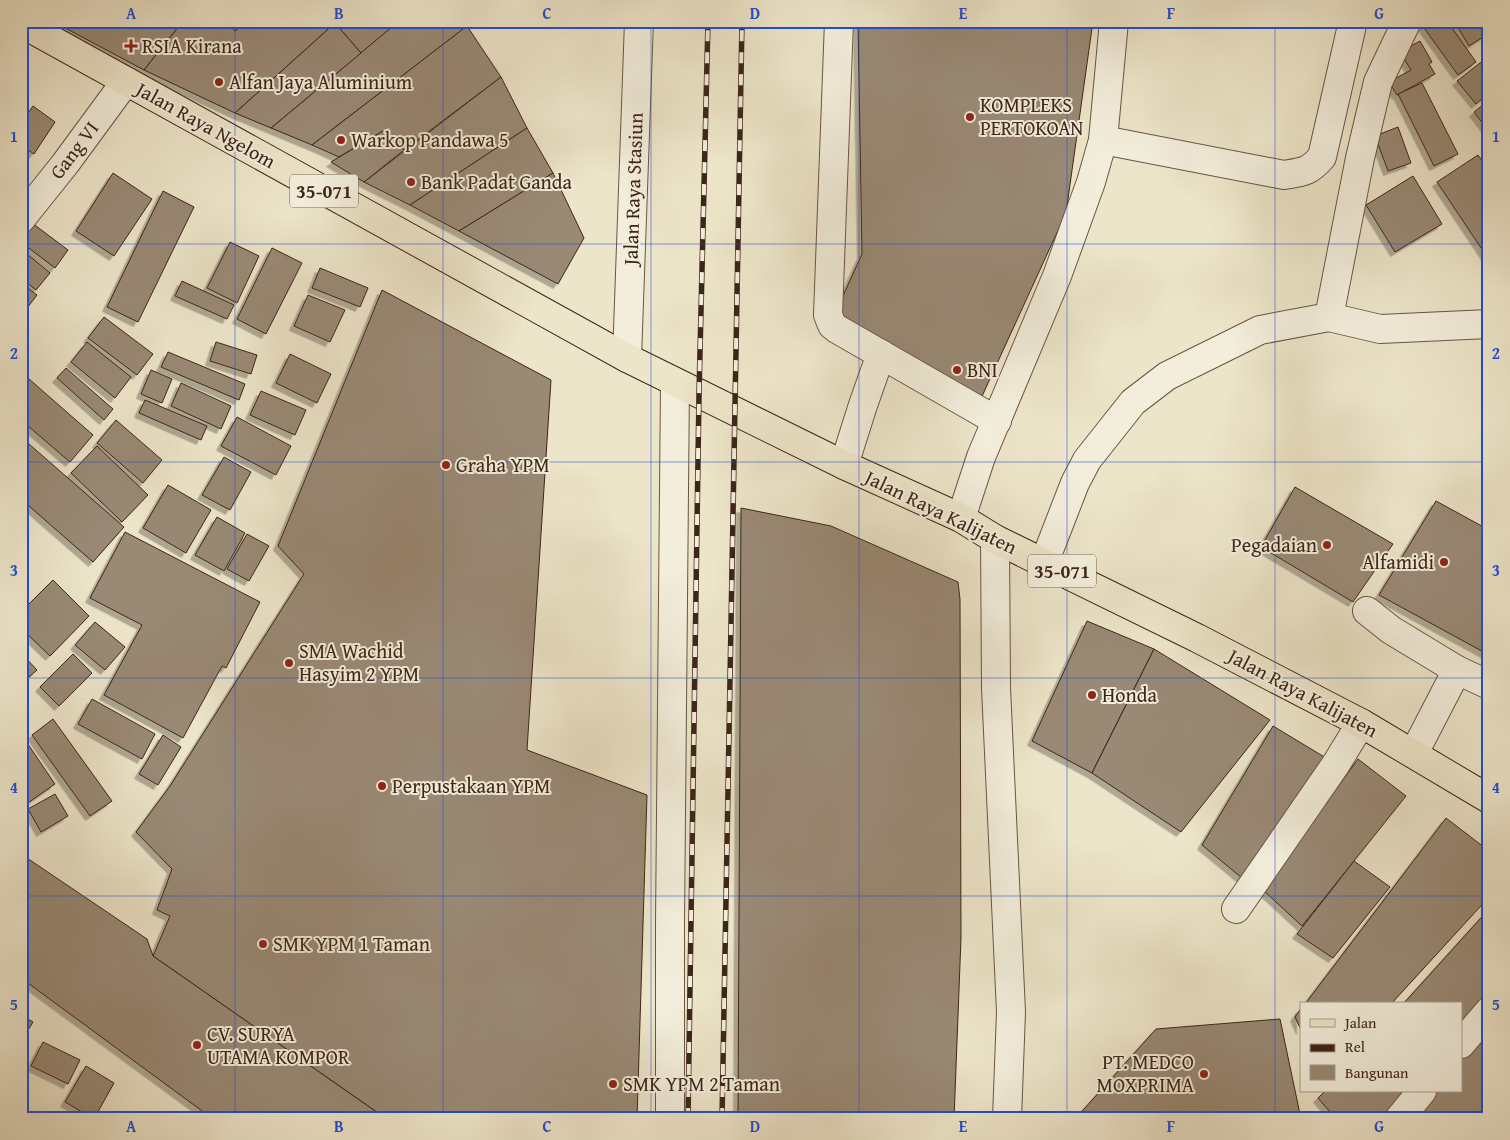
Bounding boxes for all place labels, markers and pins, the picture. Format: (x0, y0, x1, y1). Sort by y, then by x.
place label: RSIA Kirana (142, 31, 242, 60)
marker: RSIA Kirana (124, 39, 138, 53)
place label: Alfan Jaya Aluminium (229, 67, 413, 96)
marker: Alfan Jaya Aluminium (213, 76, 225, 88)
place label: KOMPLEKS PERTOKOAN (980, 90, 1083, 142)
marker: KOMPLEKS PERTOKOAN (964, 111, 976, 123)
place label: Warkop Pandawa 5 (351, 125, 509, 154)
marker: Warkop Pandawa 5 (335, 134, 347, 146)
place label: Bank Padat Ganda (421, 167, 573, 196)
marker: Bank Padat Ganda (405, 176, 417, 188)
place label: BNI (967, 355, 998, 384)
marker: BNI (951, 364, 963, 376)
place label: Graha YPM (456, 450, 550, 479)
marker: Graha YPM (440, 459, 452, 471)
place label: Pegadaian (1231, 530, 1317, 559)
marker: Pegadaian (1321, 539, 1333, 551)
place label: Alfamidi (1362, 547, 1434, 576)
marker: Alfamidi (1438, 556, 1450, 568)
place label: SMA Wachid Hasyim 2 YPM (299, 636, 419, 688)
marker: SMA Wachid Hasyim 2 YPM (283, 657, 295, 669)
place label: Honda (1102, 680, 1157, 709)
marker: Honda (1086, 689, 1098, 701)
place label: Perpustakaan YPM (392, 771, 550, 800)
marker: Perpustakaan YPM (376, 780, 388, 792)
place label: SMK YPM 1 Taman (273, 929, 430, 958)
marker: SMK YPM 1 Taman (257, 938, 269, 950)
place label: CV. SURYA UTAMA KOMPOR (207, 1019, 350, 1071)
marker: CV. SURYA UTAMA KOMPOR (191, 1039, 203, 1051)
place label: PT. MEDCO MOXPRIMA (1097, 1047, 1194, 1099)
marker: PT. MEDCO MOXPRIMA (1198, 1068, 1210, 1080)
place label: SMK YPM 2 Taman (623, 1069, 780, 1098)
marker: SMK YPM 2 Taman (607, 1078, 619, 1090)

